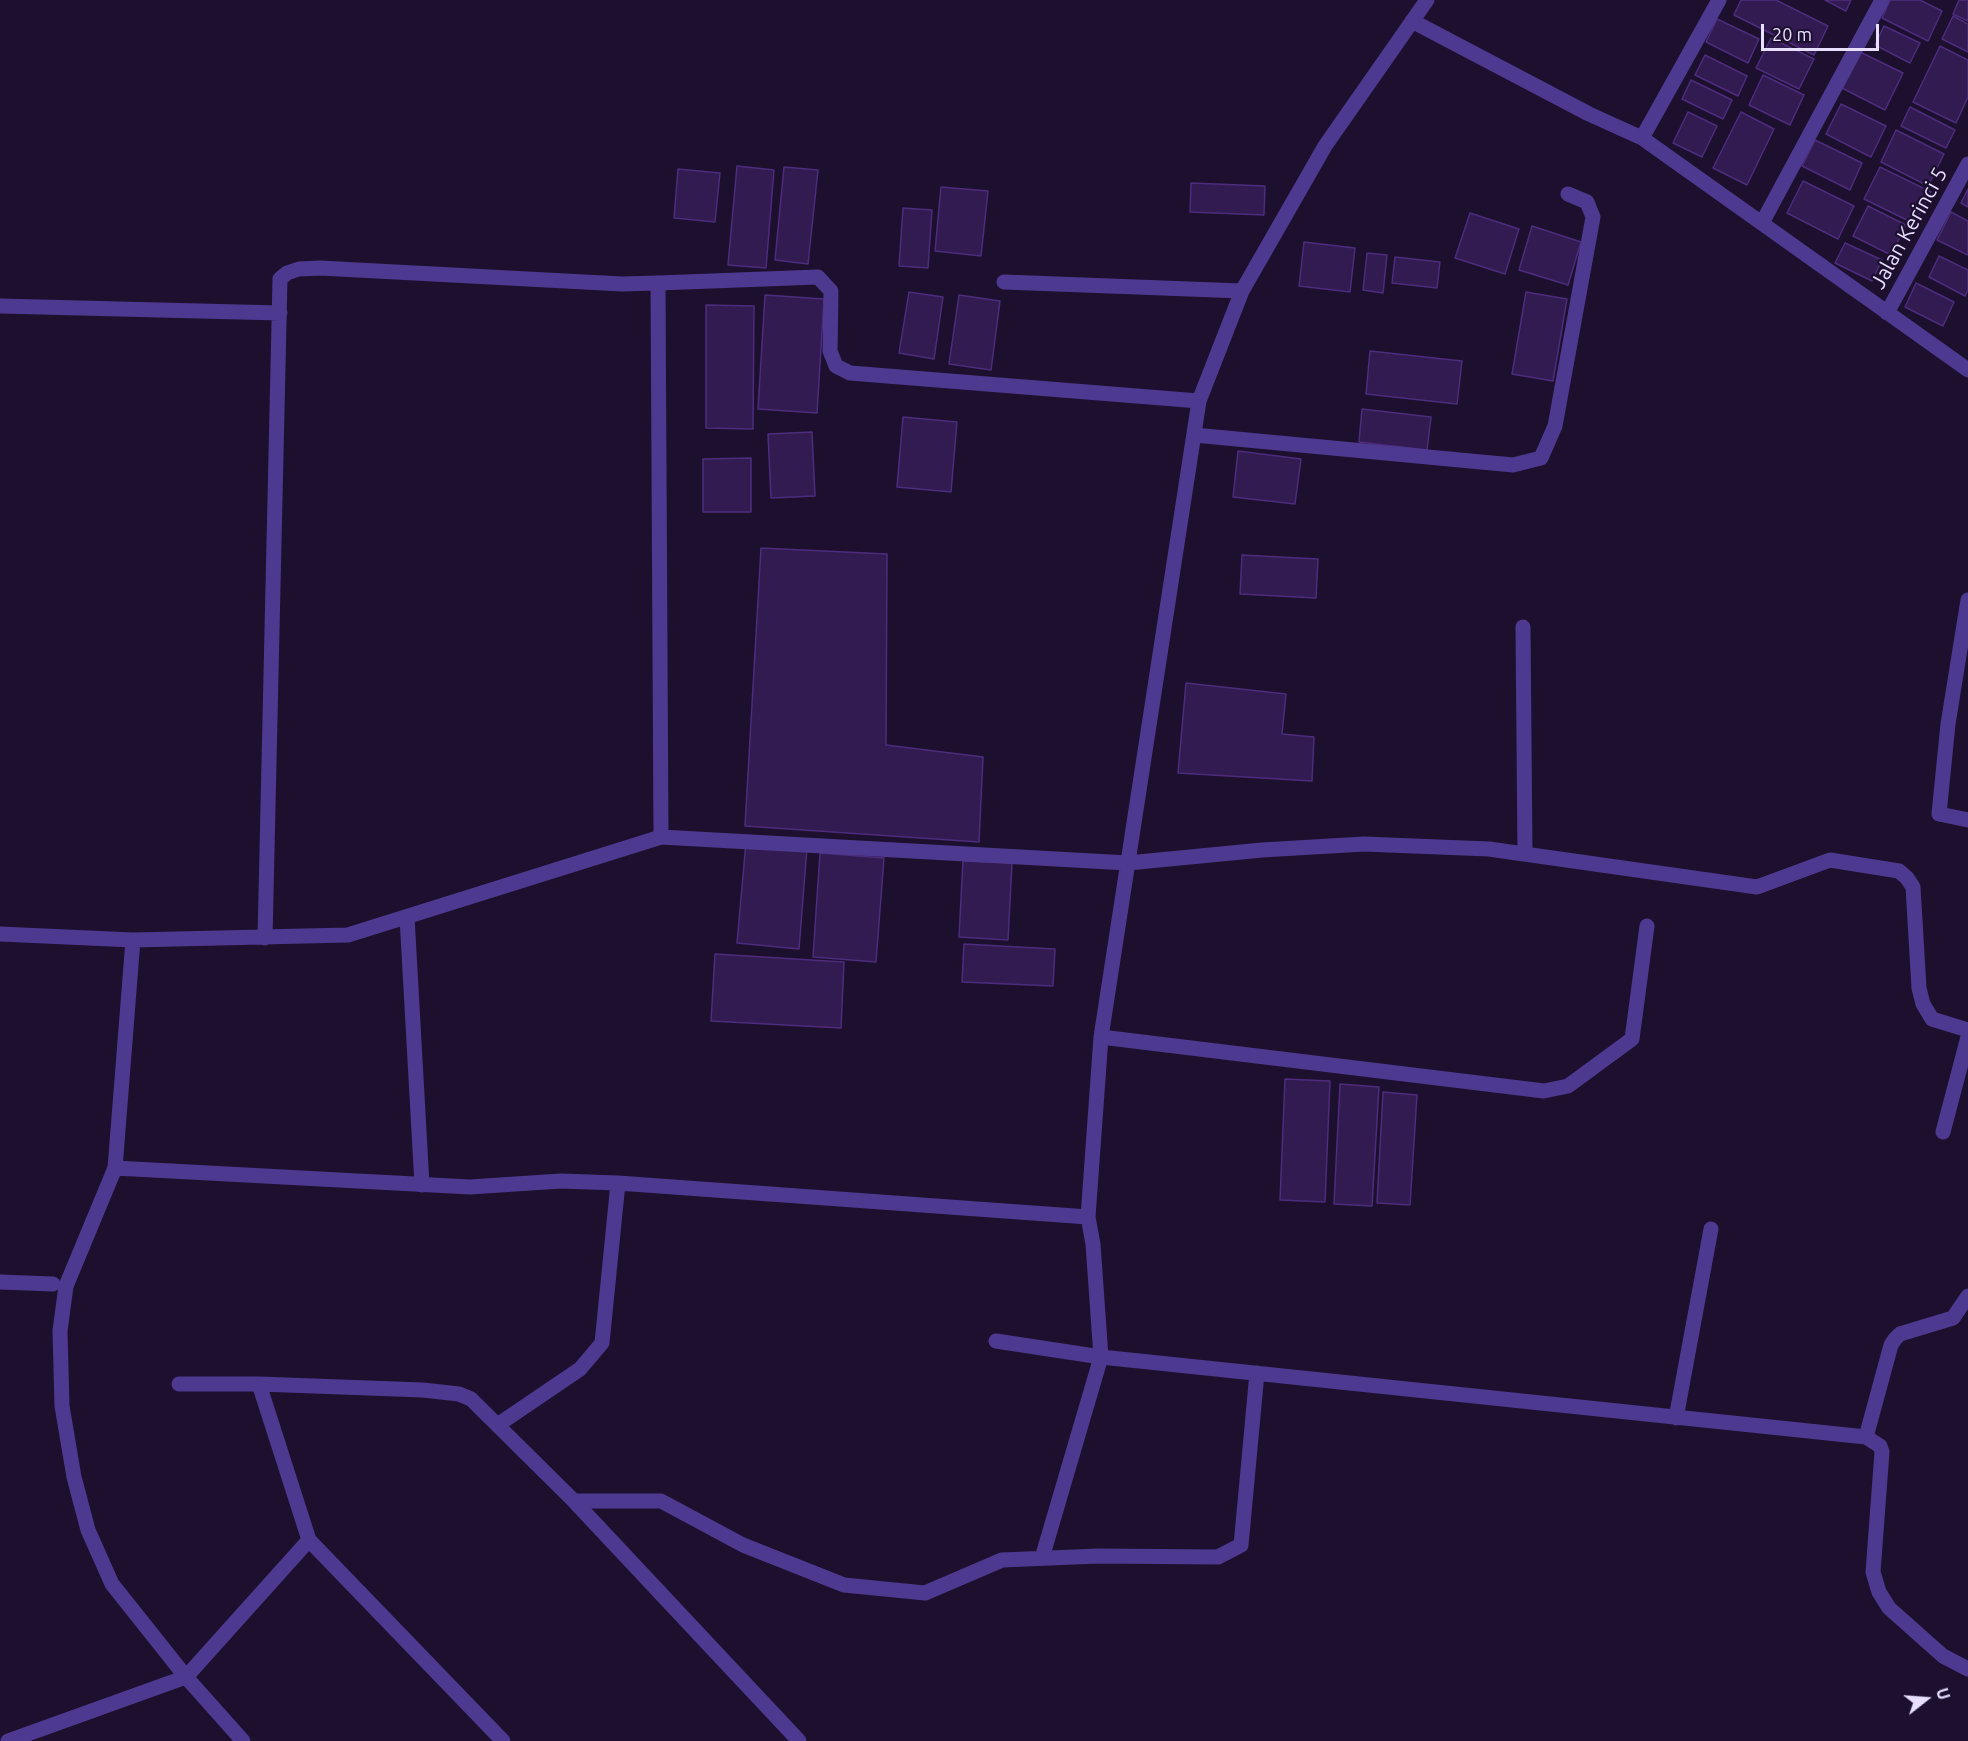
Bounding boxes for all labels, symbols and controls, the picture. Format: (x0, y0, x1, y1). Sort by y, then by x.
scale bar (1764, 12, 1882, 50)
text: 20 m (1772, 24, 1812, 44)
street label: Jalan Kerinci 5 (1865, 163, 1953, 293)
north arrow (1896, 1669, 1956, 1729)
text: U (1933, 1686, 1953, 1702)

